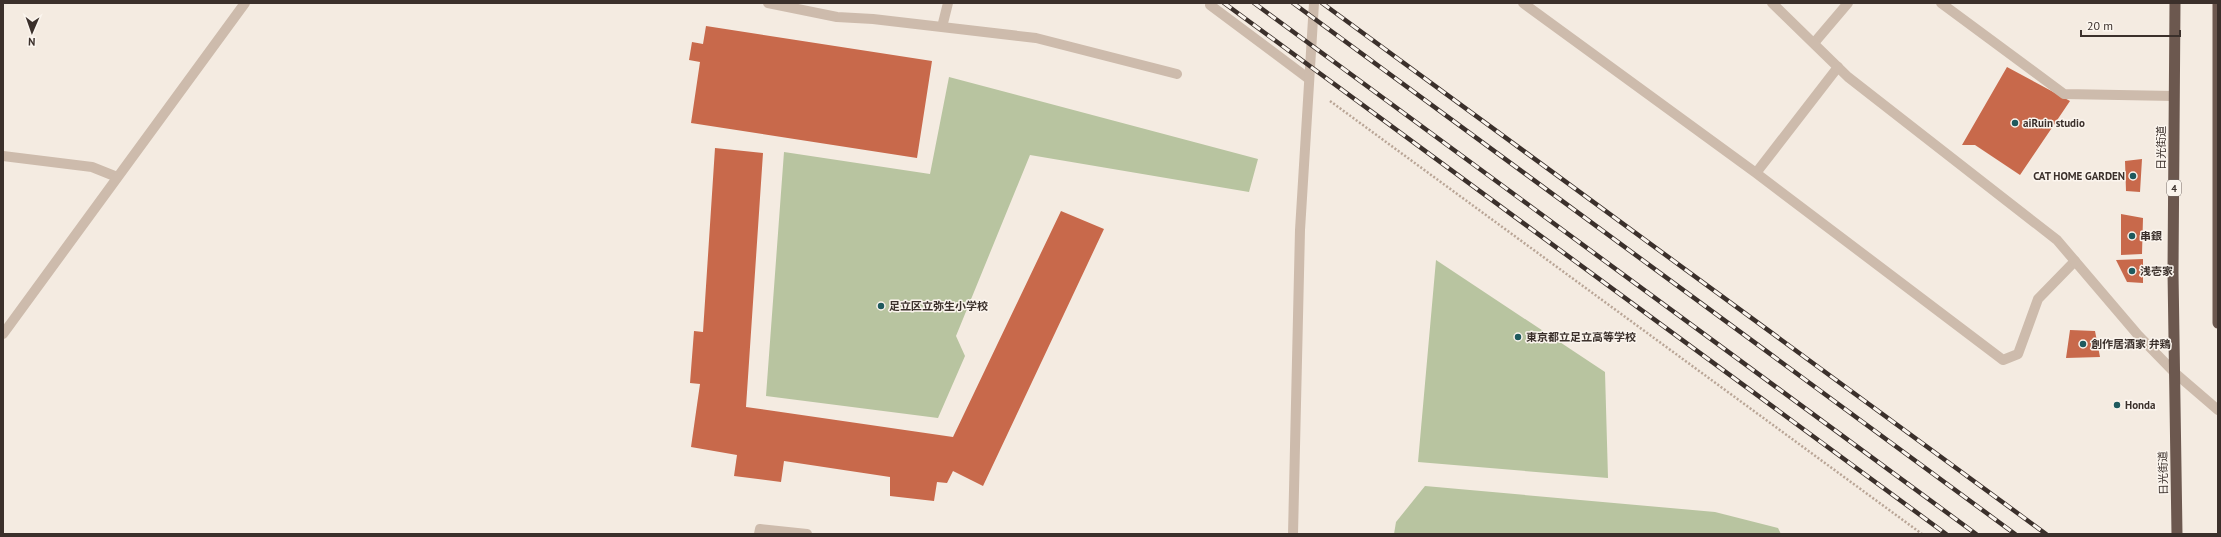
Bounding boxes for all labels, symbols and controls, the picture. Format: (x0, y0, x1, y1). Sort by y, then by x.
north arrow (12, 12, 52, 52)
scale bar (2081, 12, 2180, 38)
text: 20 m (2087, 18, 2113, 33)
text: N (28, 35, 36, 49)
place label: aiRuin studio (2023, 116, 2085, 130)
marker: aiRuin studio (2010, 118, 2020, 128)
street label: 日光街道 (2154, 126, 2168, 170)
place label: CAT HOME GARDEN (2033, 169, 2125, 183)
marker: CAT HOME GARDEN (2128, 171, 2138, 181)
road number: 4 (2167, 180, 2181, 196)
place label: 串銀 (2140, 229, 2162, 243)
marker: 串銀 (2127, 231, 2137, 241)
place label: 浅壱家 (2140, 264, 2173, 278)
marker: 浅壱家 (2127, 266, 2137, 276)
place label: 足立区立弥生小学校 (889, 299, 988, 313)
marker: 足立区立弥生小学校 (876, 301, 886, 311)
place label: 東京都立足立高等学校 (1526, 330, 1636, 344)
marker: 東京都立足立高等学校 (1513, 332, 1523, 342)
place label: 創作居酒家 弁鶏 (2091, 337, 2171, 351)
marker: 創作居酒家 弁鶏 (2078, 339, 2088, 349)
place label: Honda (2125, 398, 2155, 412)
marker: Honda (2112, 400, 2122, 410)
street label: 日光街道 (2156, 451, 2170, 495)

